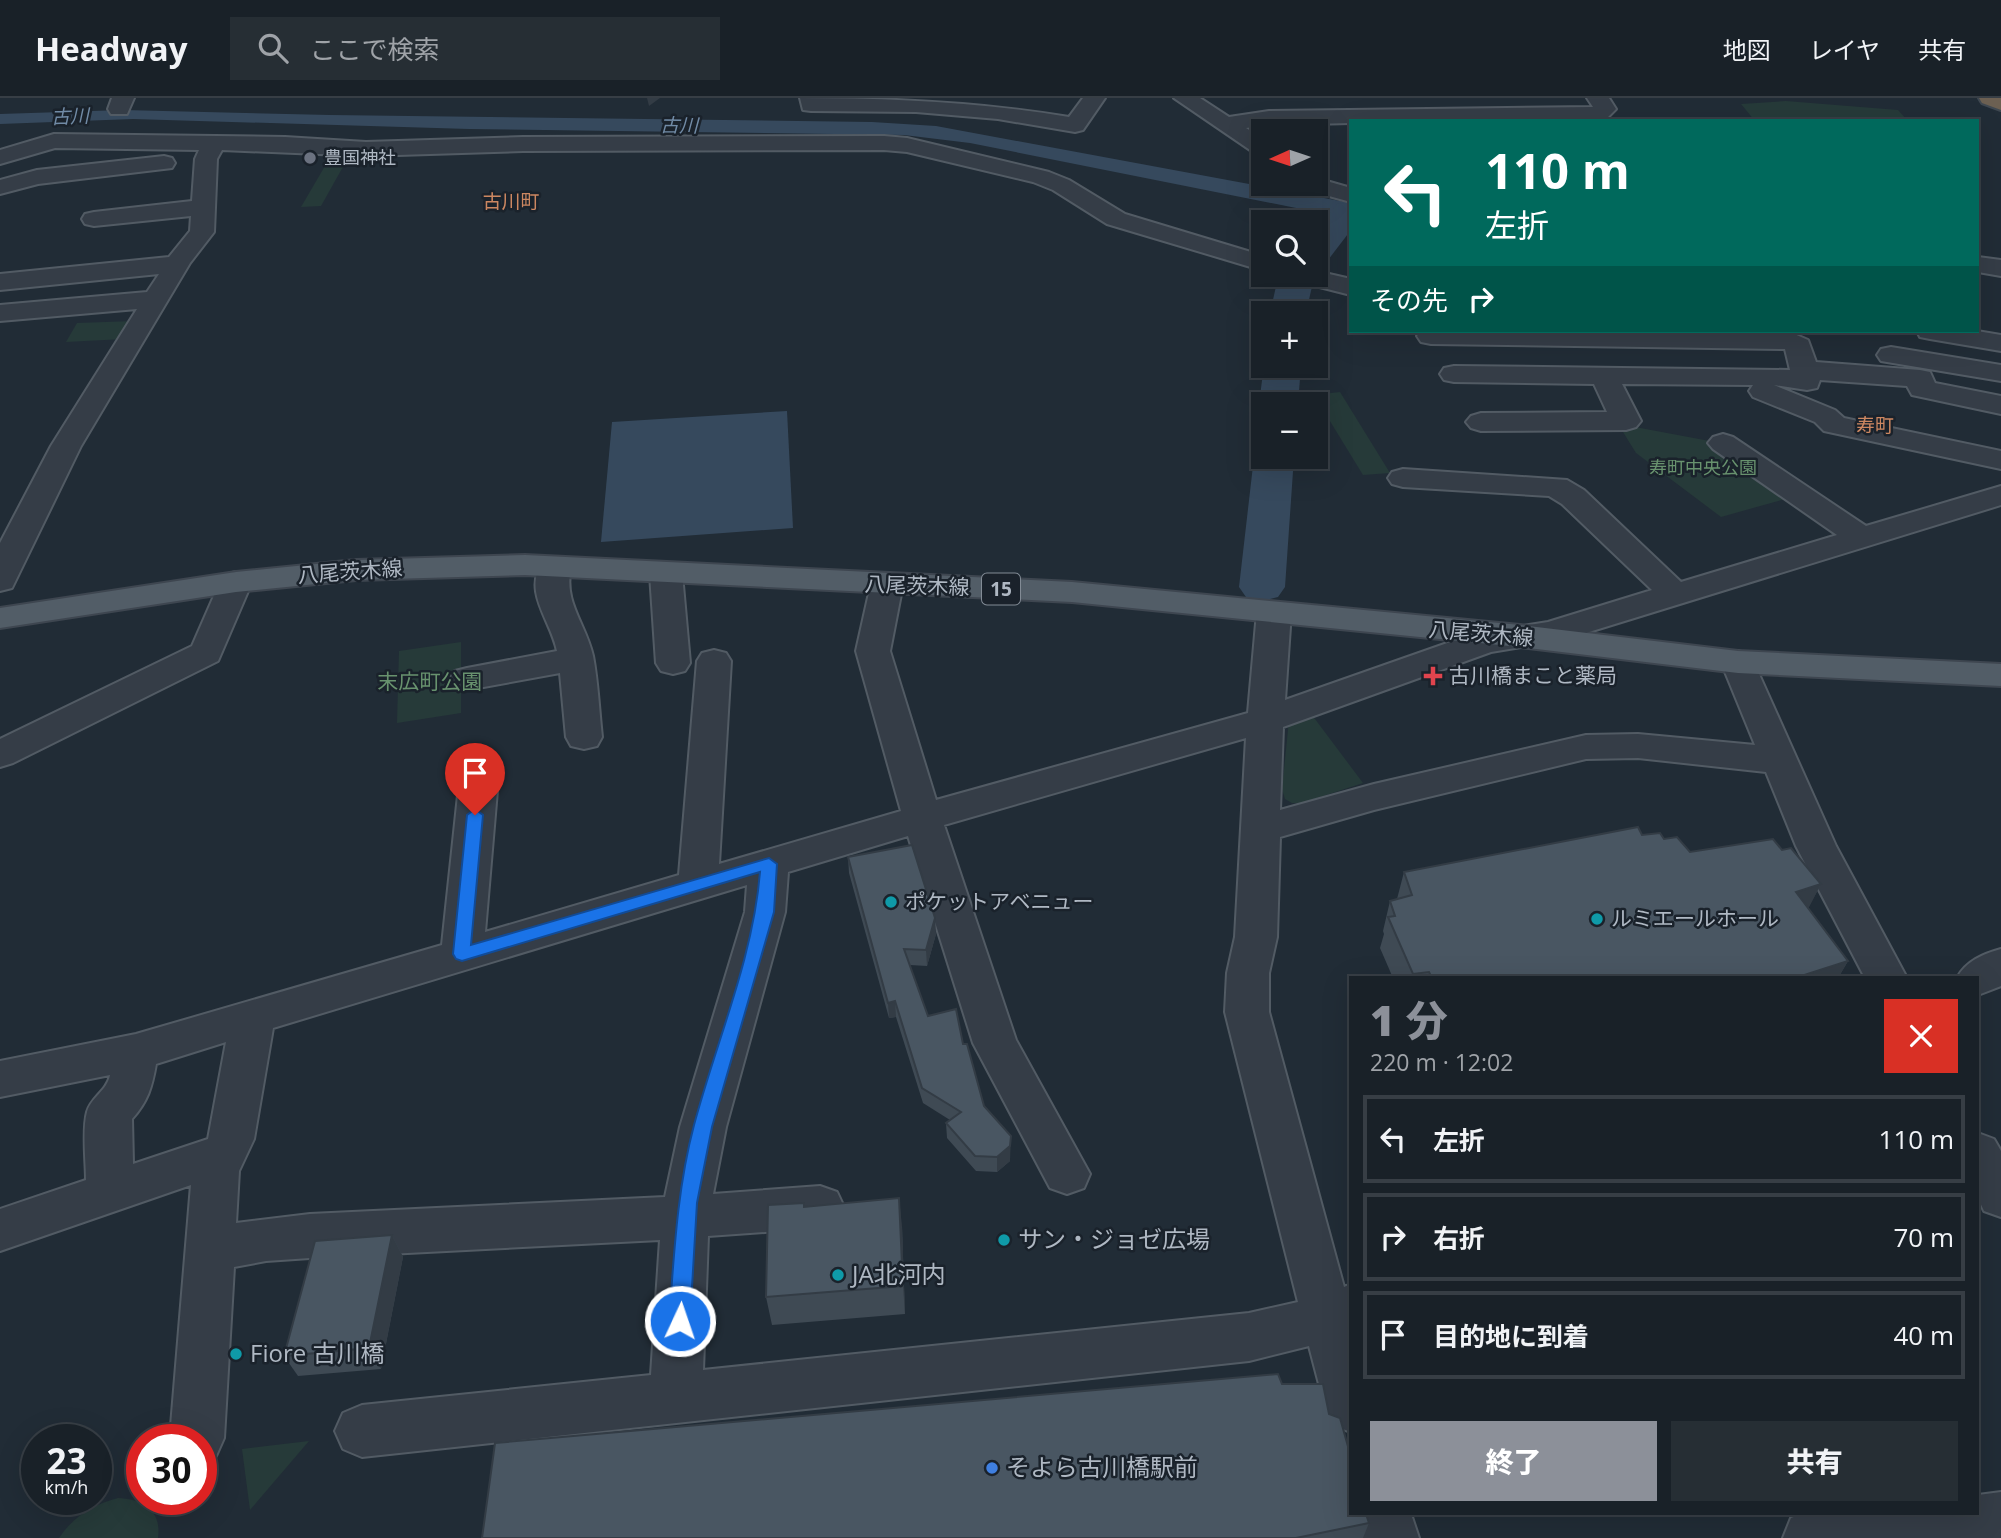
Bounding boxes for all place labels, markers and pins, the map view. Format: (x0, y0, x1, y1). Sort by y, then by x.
place label: 豊国神社 (324, 145, 396, 169)
marker: 豊国神社 (302, 150, 318, 166)
place label: 古川橋まこと薬局 (1449, 661, 1617, 689)
marker: 古川橋まこと薬局 (1423, 666, 1443, 686)
pin (445, 743, 505, 815)
place label: ポケットアベニュー (905, 887, 1094, 915)
marker: ポケットアベニュー (883, 894, 899, 910)
place label: ルミエールホール (1611, 904, 1779, 932)
marker: ルミエールホール (1589, 911, 1605, 927)
place label: サン・ジョゼ広場 (1018, 1222, 1210, 1255)
marker: サン・ジョゼ広場 (996, 1232, 1012, 1248)
place label: JA北河内 (850, 1257, 946, 1290)
marker: JA北河内 (830, 1267, 846, 1283)
place label: Fiore 古川橋 (250, 1336, 384, 1369)
marker: Fiore 古川橋 (228, 1346, 244, 1362)
place label: そよら古川橋駅前 (1006, 1450, 1198, 1483)
marker: そよら古川橋駅前 (984, 1460, 1000, 1476)

